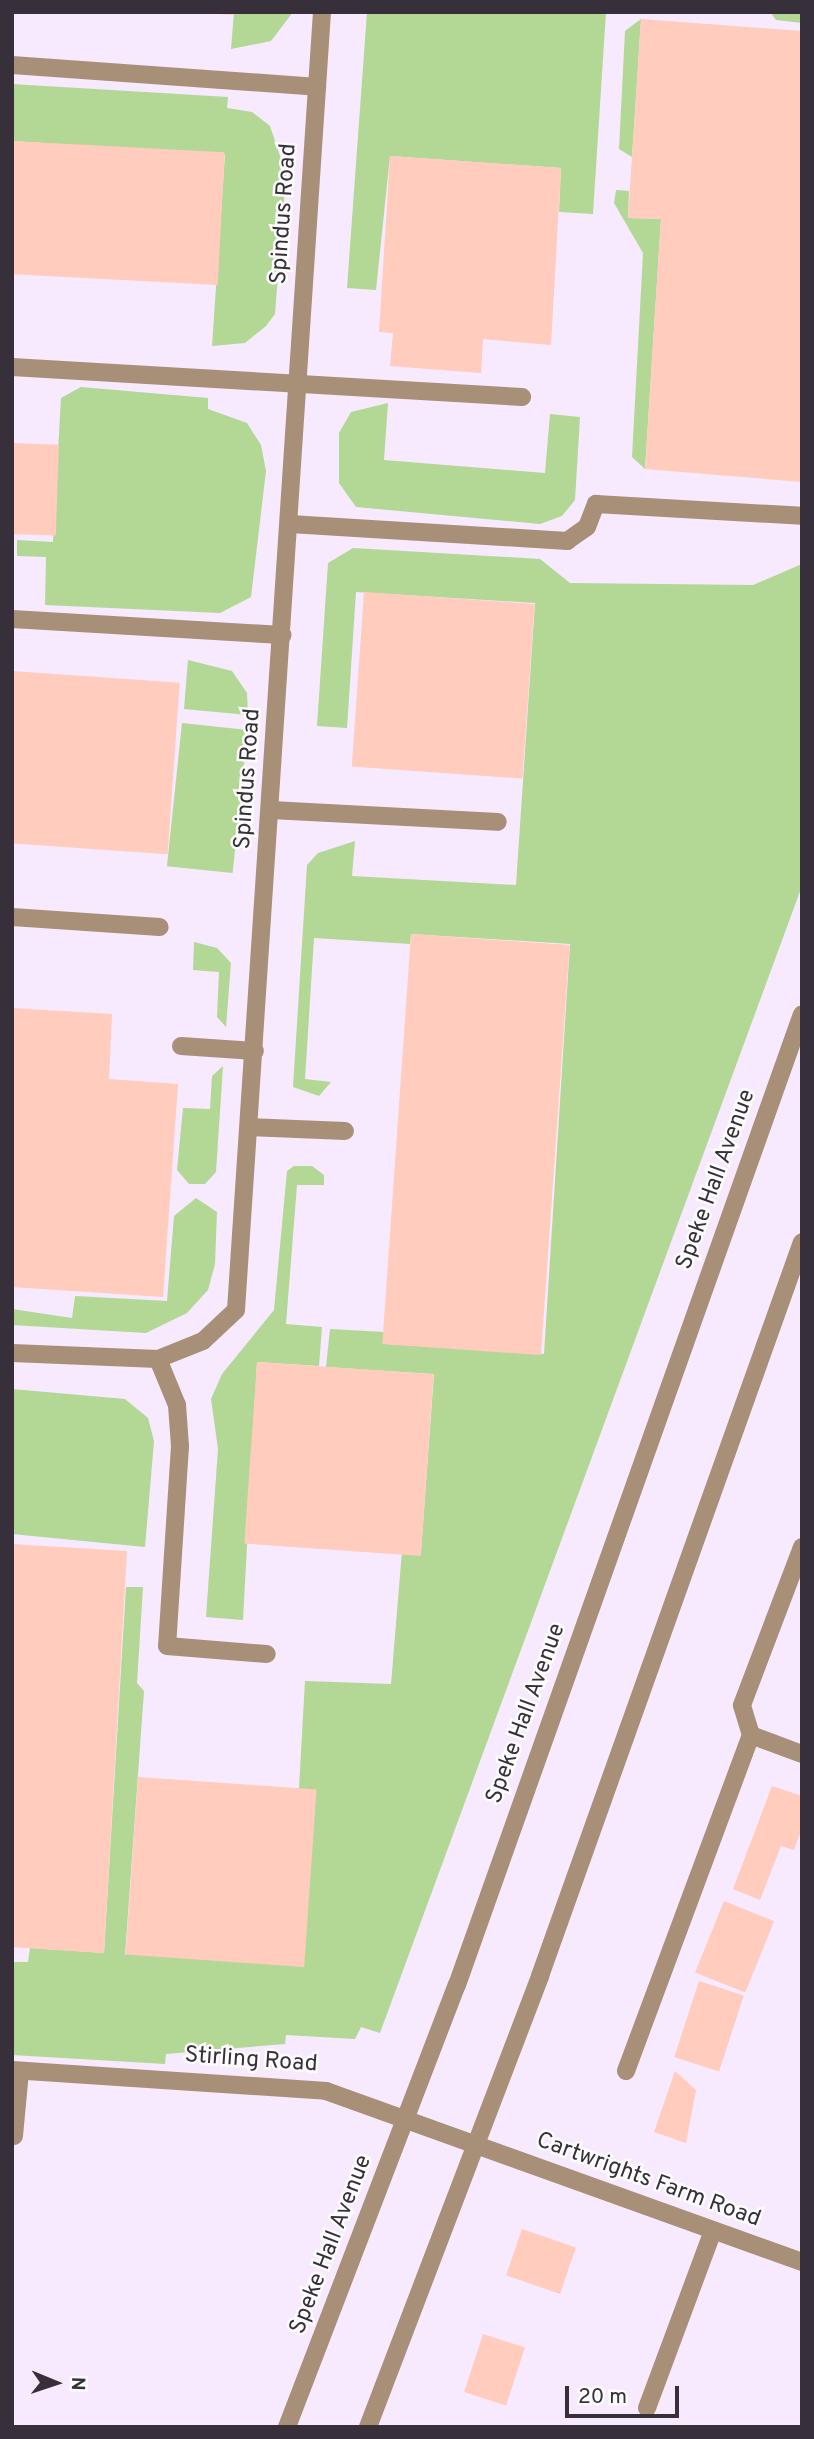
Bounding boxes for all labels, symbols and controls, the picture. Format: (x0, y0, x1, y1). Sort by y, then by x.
street label: Spindus Road (266, 143, 304, 285)
street label: Spindus Road (230, 708, 268, 850)
street label: Speke Hall Avenue (671, 1086, 763, 1274)
street label: Speke Hall Avenue (481, 1620, 573, 1808)
street label: Stirling Road (184, 2043, 318, 2079)
street label: Cartwrights Farm Road (532, 2128, 764, 2234)
street label: Speke Hall Avenue (285, 2151, 379, 2339)
north arrow (21, 2348, 91, 2418)
scale bar (569, 2372, 683, 2416)
text: N (65, 2376, 89, 2391)
text: 20 m (578, 2384, 627, 2411)

